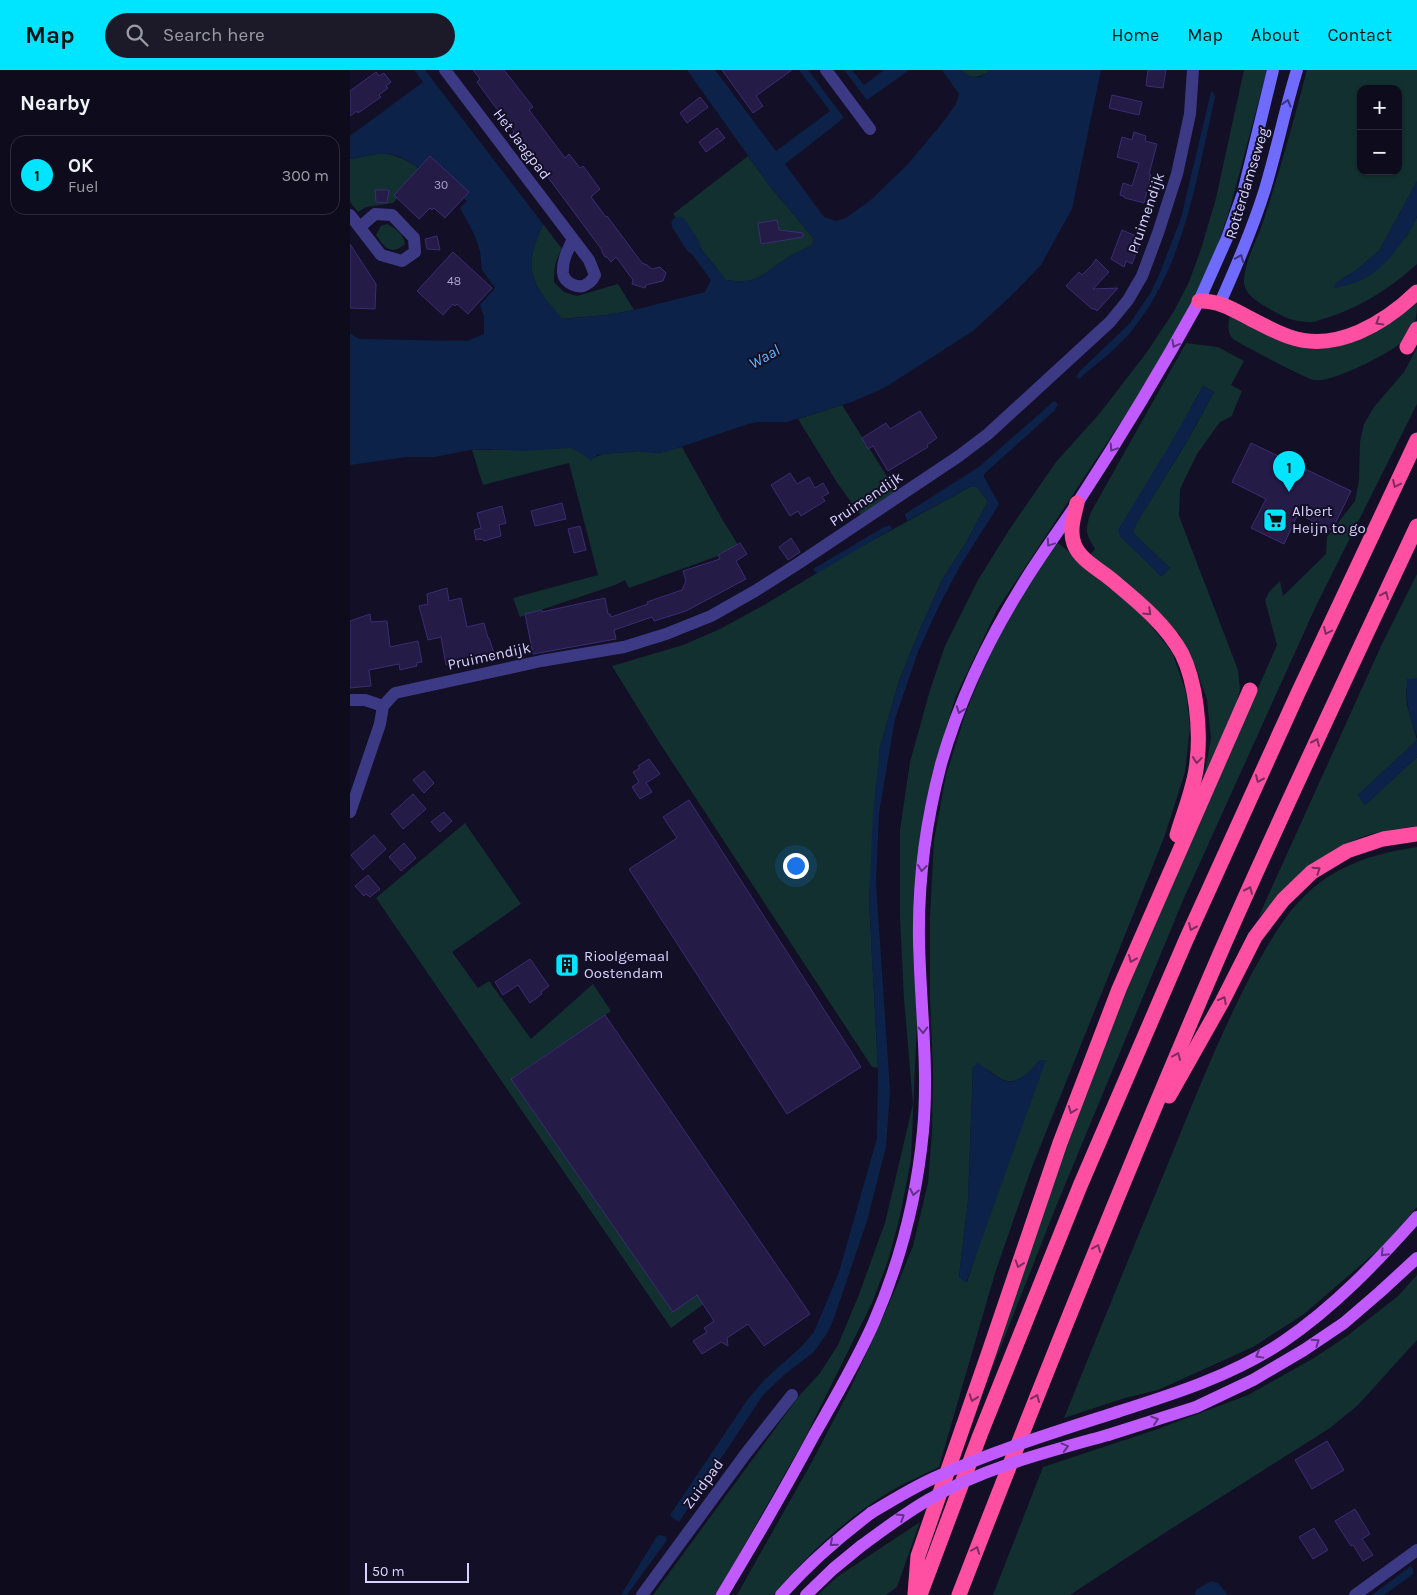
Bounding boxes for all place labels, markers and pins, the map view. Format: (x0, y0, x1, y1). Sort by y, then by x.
pin: 1 (1273, 451, 1305, 492)
place label: Albert Heijn to go (1292, 502, 1366, 537)
supermarket icon: Albert Heijn to go (1262, 507, 1288, 533)
place label: Rioolgemaal Oostendam (584, 947, 669, 982)
building icon: Rioolgemaal Oostendam (554, 952, 580, 978)

